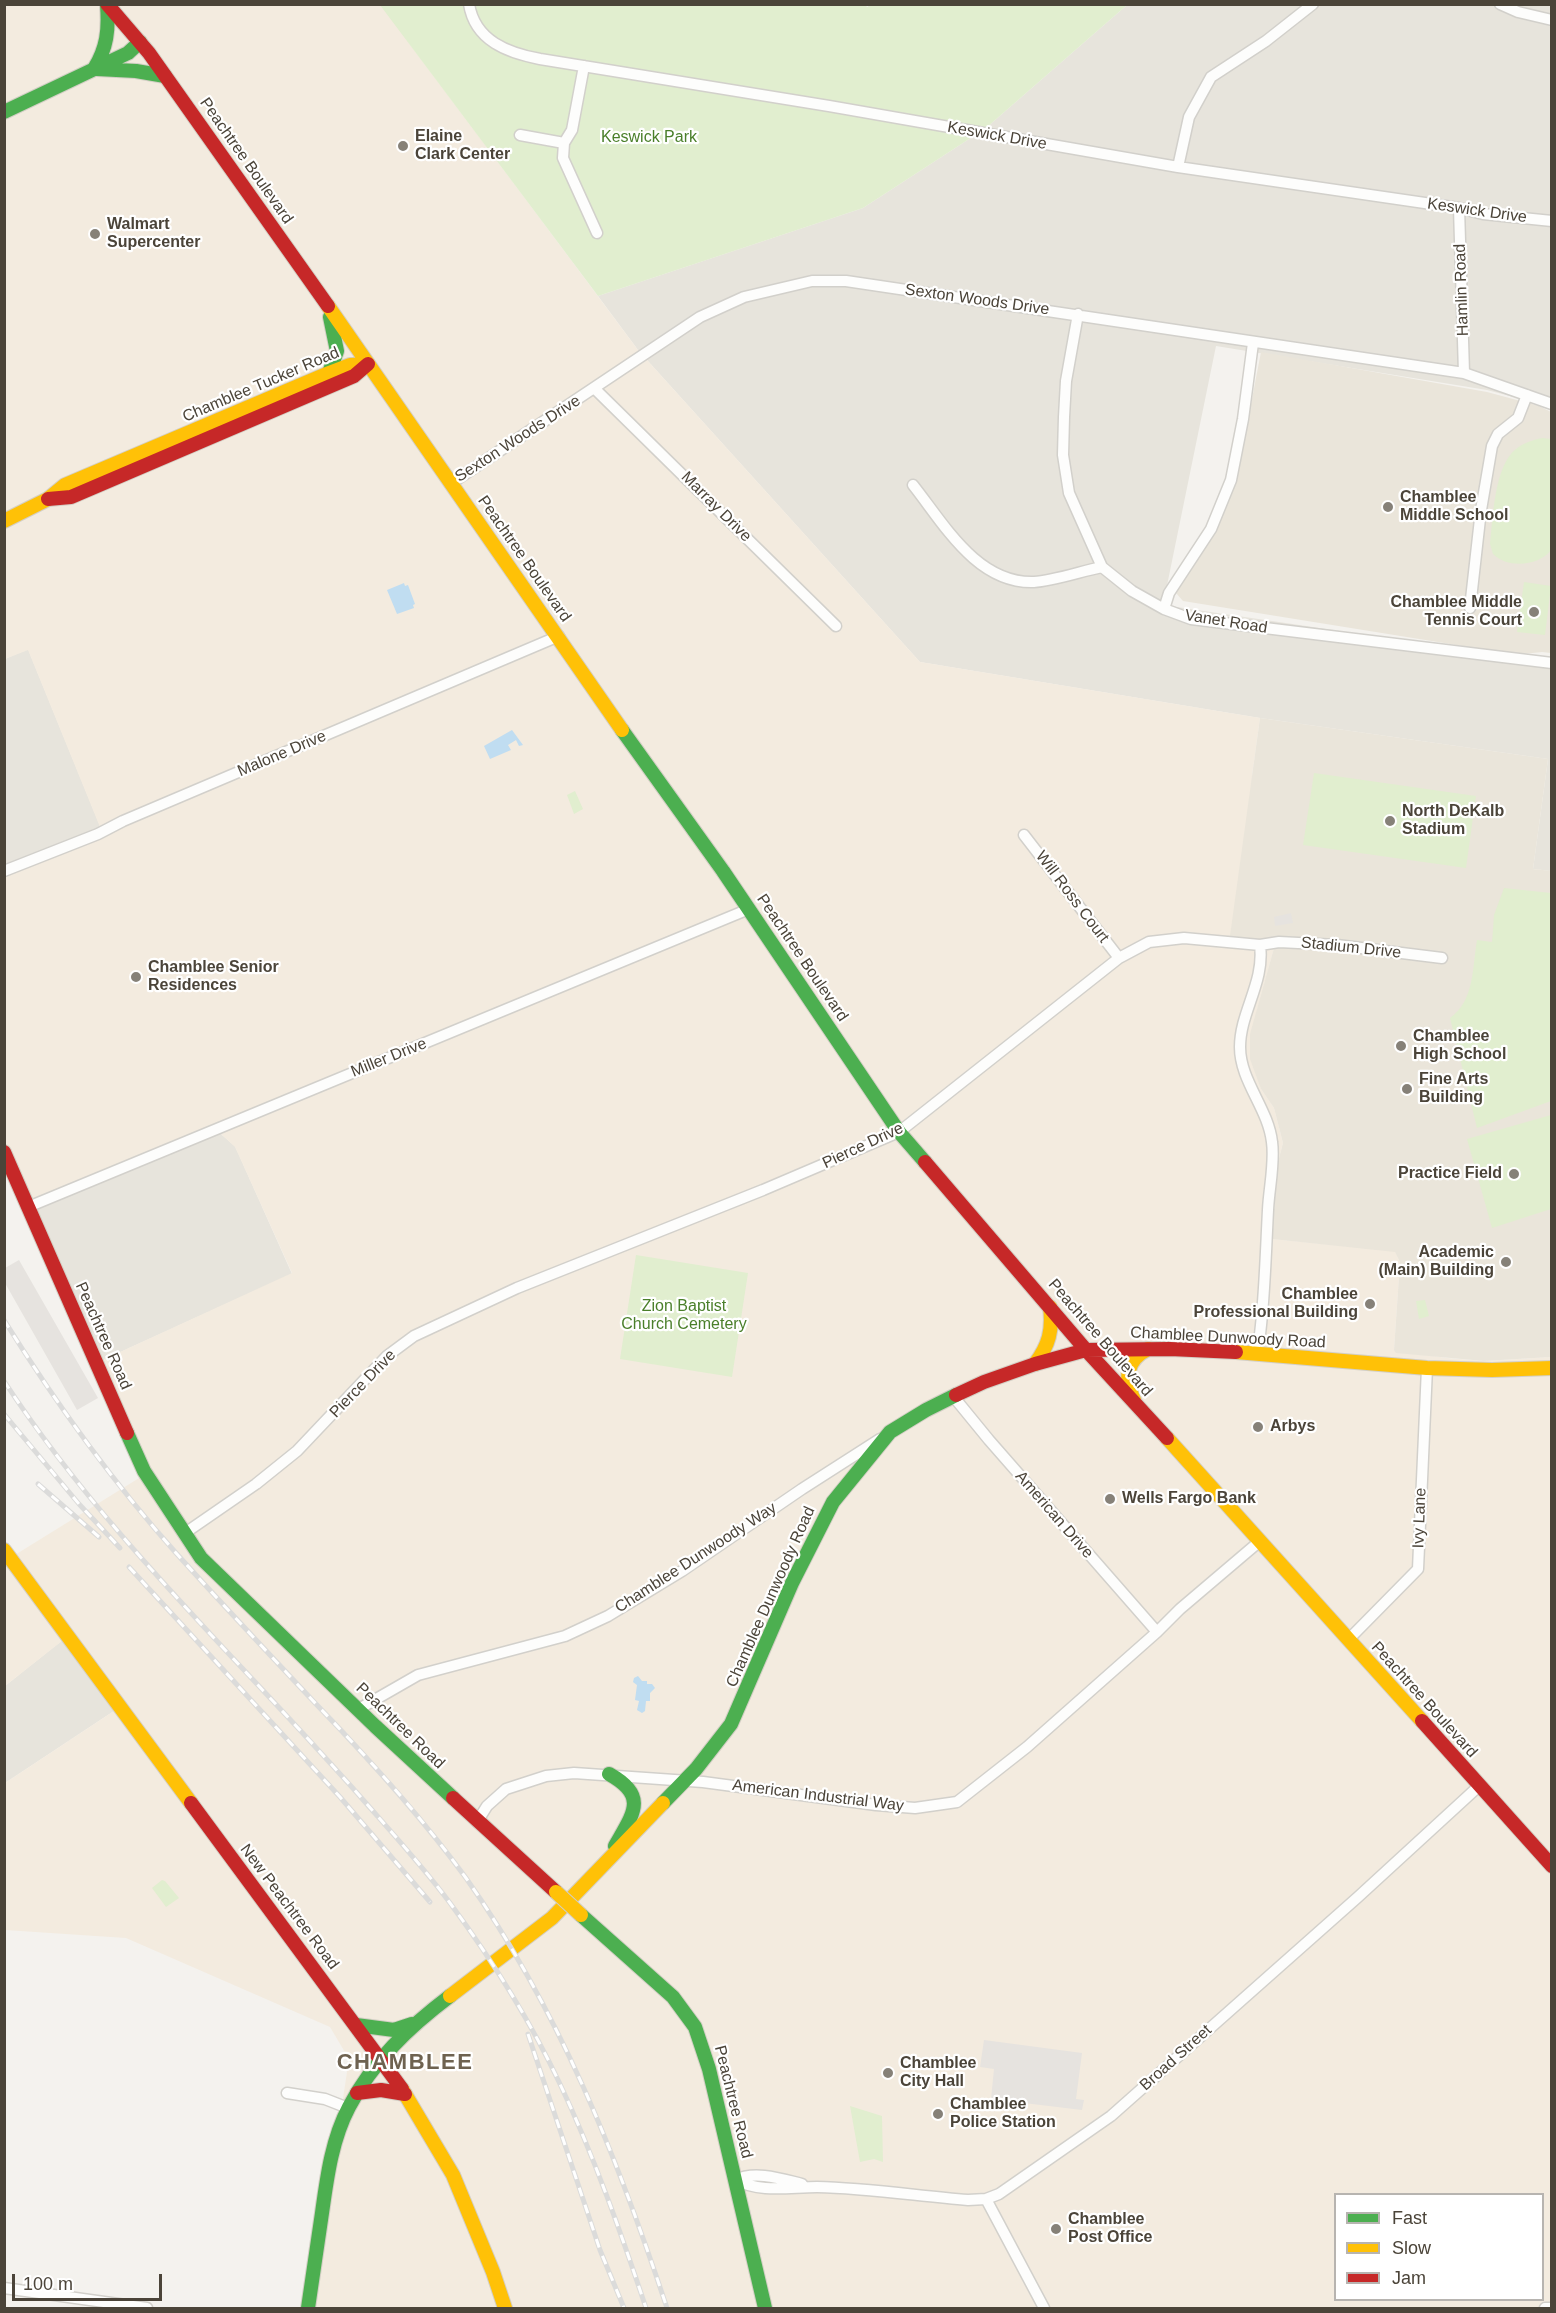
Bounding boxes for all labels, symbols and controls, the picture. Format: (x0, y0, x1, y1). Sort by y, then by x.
street label: Peachtree Boulevard (195, 94, 297, 228)
street label: Keswick Drive (946, 118, 1048, 154)
place label: Elaine Clark Center (415, 127, 510, 165)
park label: Keswick Park (601, 128, 697, 148)
marker: Elaine Clark Center (396, 139, 410, 153)
street label: Keswick Drive (1426, 195, 1528, 227)
place label: Walmart Supercenter (107, 215, 200, 253)
marker: Walmart Supercenter (88, 227, 102, 241)
street label: Hamlin Road (1451, 243, 1473, 337)
street label: Sexton Woods Drive (904, 280, 1050, 320)
street label: Chamblee Tucker Road (180, 343, 342, 427)
street label: Sexton Woods Drive (452, 391, 584, 487)
street label: Marray Drive (677, 468, 755, 546)
place label: Chamblee Middle School (1400, 488, 1508, 526)
street label: Peachtree Boulevard (473, 492, 575, 626)
marker: Chamblee Middle School (1381, 500, 1395, 514)
place label: Chamblee Middle Tennis Court (1390, 593, 1522, 631)
marker: Chamblee Middle Tennis Court (1527, 605, 1541, 619)
street label: Vanet Road (1183, 606, 1269, 638)
street label: Malone Drive (235, 727, 329, 781)
place label: North DeKalb Stadium (1402, 802, 1504, 840)
marker: North DeKalb Stadium (1383, 814, 1397, 828)
street label: Will Ross Court (1031, 847, 1113, 947)
street label: Peachtree Boulevard (752, 891, 852, 1025)
street label: Stadium Drive (1300, 933, 1402, 963)
place label: Chamblee Senior Residences (148, 958, 279, 996)
marker: Chamblee Senior Residences (129, 970, 143, 984)
place label: Chamblee High School (1413, 1027, 1506, 1065)
street label: Miller Drive (348, 1034, 430, 1082)
marker: Chamblee High School (1394, 1039, 1408, 1053)
place label: Fine Arts Building (1419, 1070, 1488, 1108)
marker: Fine Arts Building (1400, 1082, 1414, 1096)
street label: Pierce Drive (819, 1119, 907, 1173)
place label: Practice Field (1398, 1164, 1502, 1184)
marker: Practice Field (1507, 1167, 1521, 1181)
place label: Academic (Main) Building (1378, 1243, 1494, 1281)
marker: Academic (Main) Building (1499, 1255, 1513, 1269)
street label: Peachtree Boulevard (1044, 1275, 1156, 1401)
street label: Peachtree Road (71, 1279, 135, 1393)
place label: Chamblee Professional Building (1194, 1285, 1358, 1323)
park label: Zion Baptist Church Cemetery (621, 1297, 747, 1335)
marker: Chamblee Professional Building (1363, 1297, 1377, 1311)
street label: Chamblee Dunwoody Road (1130, 1323, 1326, 1353)
street label: Pierce Drive (326, 1346, 400, 1422)
place label: Arbys (1270, 1417, 1315, 1437)
marker: Arbys (1251, 1420, 1265, 1434)
street label: American Drive (1011, 1467, 1097, 1563)
street label: Ivy Lane (1409, 1487, 1431, 1549)
place label: Wells Fargo Bank (1122, 1489, 1256, 1509)
marker: Wells Fargo Bank (1103, 1492, 1117, 1506)
street label: Chamblee Dunwoody Way (612, 1499, 780, 1617)
street label: Chamblee Dunwoody Road (722, 1504, 820, 1690)
street label: Peachtree Boulevard (1367, 1638, 1481, 1762)
street label: Peachtree Road (352, 1679, 448, 1773)
street label: American Industrial Way (731, 1776, 905, 1816)
street label: New Peachtree Road (236, 1840, 342, 1974)
street label: Broad Street (1136, 2021, 1216, 2095)
street label: Peachtree Road (710, 2044, 756, 2160)
district label: CHAMBLEE (337, 2050, 473, 2076)
place label: Chamblee City Hall (900, 2054, 976, 2092)
marker: Chamblee City Hall (881, 2066, 895, 2080)
place label: Chamblee Police Station (950, 2095, 1056, 2133)
marker: Chamblee Police Station (931, 2107, 945, 2121)
legend (1334, 2193, 1544, 2301)
text: Fast (1392, 2208, 1427, 2228)
place label: Chamblee Post Office (1068, 2210, 1152, 2248)
marker: Chamblee Post Office (1049, 2222, 1063, 2236)
text: Slow (1392, 2238, 1431, 2258)
scale bar (15, 2262, 165, 2300)
text: Jam (1392, 2268, 1426, 2288)
text: 100 m (23, 2274, 73, 2294)

